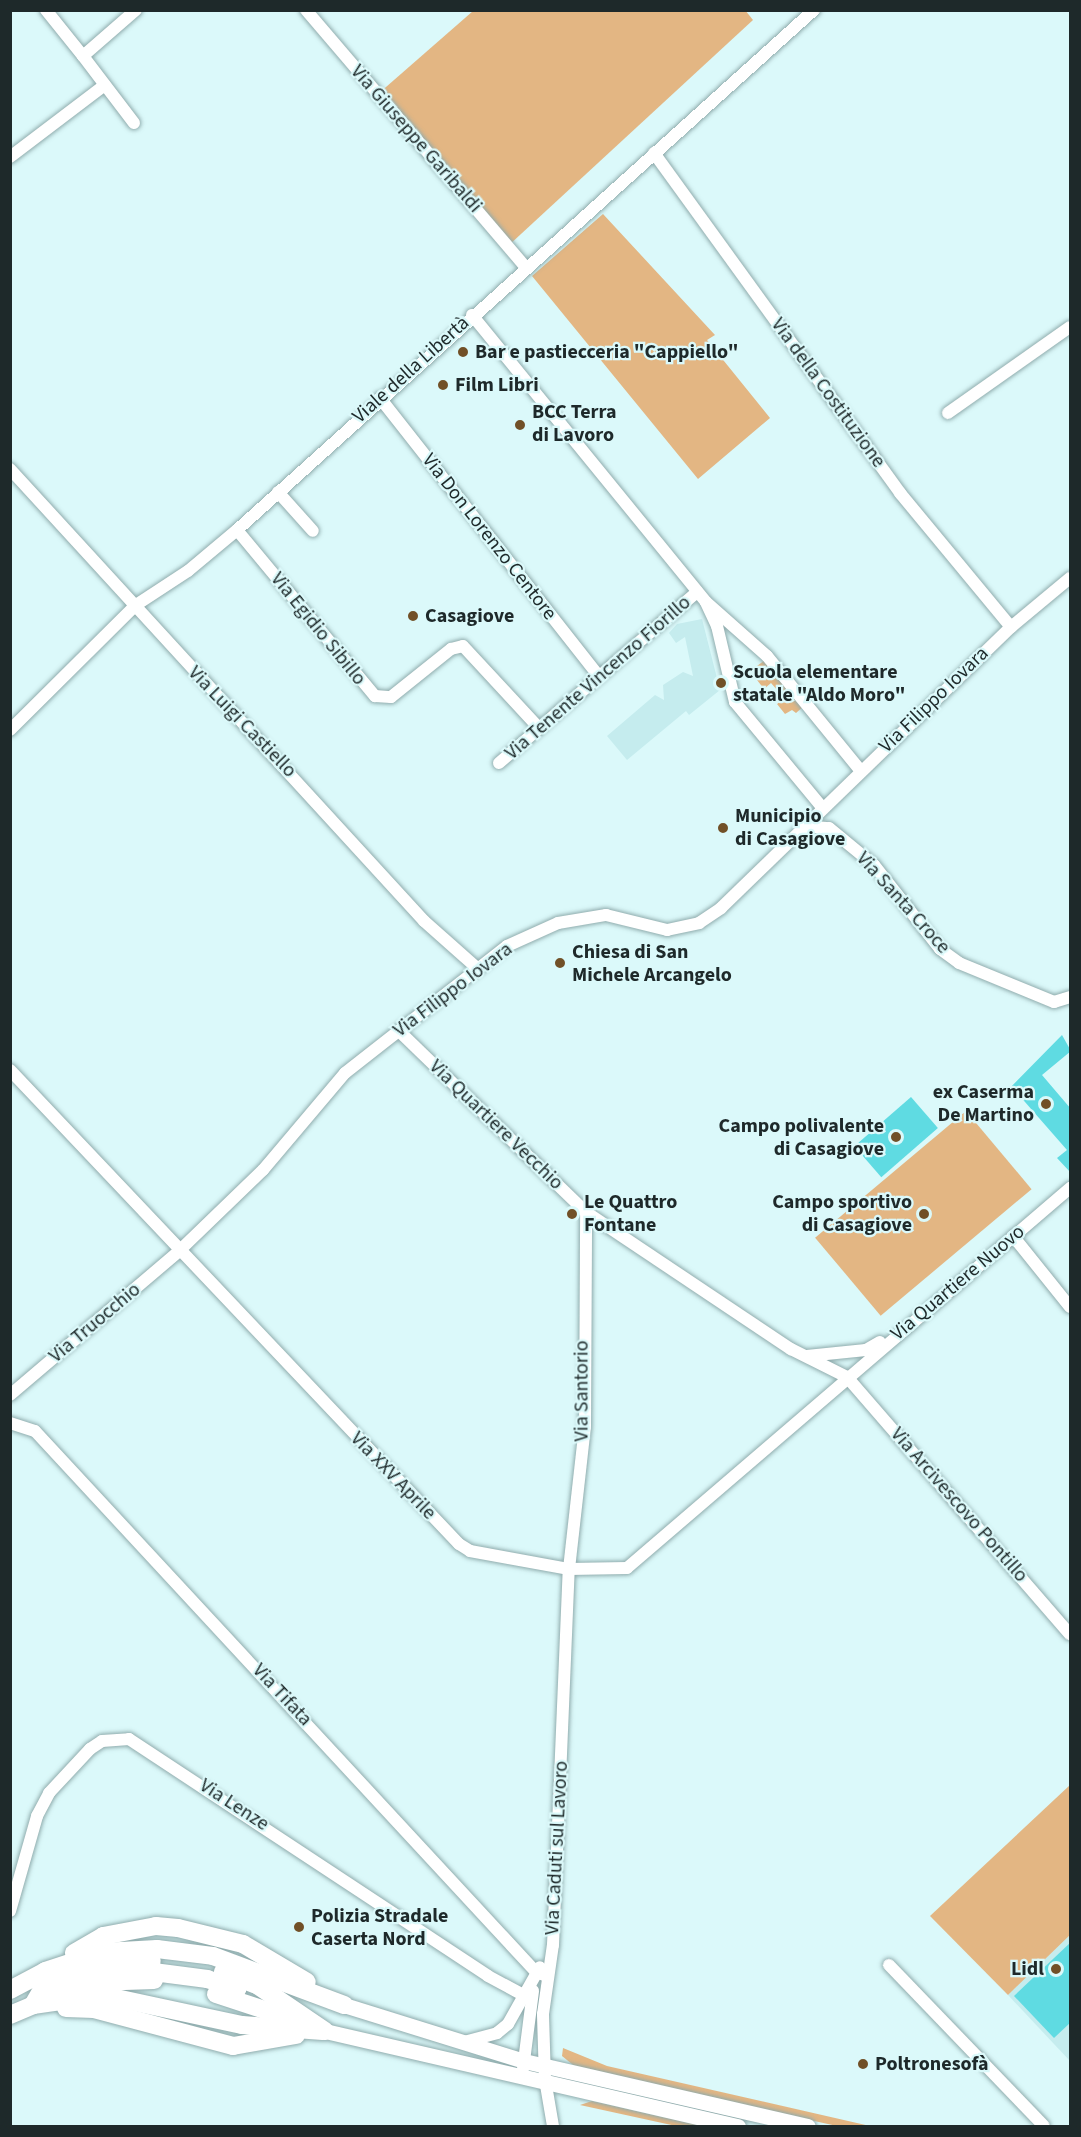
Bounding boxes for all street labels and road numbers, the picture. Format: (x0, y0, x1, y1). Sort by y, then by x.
street label: Via Giuseppe Garibaldi (345, 60, 487, 218)
street label: Viale della Libertà (348, 311, 474, 429)
street label: Via della Costituzione (766, 313, 890, 473)
street label: Via Don Lorenzo Centore (417, 449, 561, 625)
street label: Via Egidio Sibillo (265, 568, 371, 690)
street label: Via Tenente Vincenzo Fiorillo (500, 591, 696, 765)
street label: Via Filippo Iovara (874, 642, 994, 758)
street label: Via Luigi Castiello (183, 661, 301, 783)
street label: Via Santa Croce (851, 847, 955, 959)
street label: Via Filippo Iovara (389, 937, 517, 1043)
street label: Via Quartiere Vecchio (424, 1055, 568, 1195)
street label: Via Quartiere Nuovo (886, 1220, 1030, 1346)
street label: Via Truocchio (44, 1278, 146, 1368)
street label: Via Santorio (570, 1340, 594, 1442)
street label: Via Arcivescovo Pontillo (885, 1423, 1033, 1587)
street label: Via XXV Aprile (345, 1427, 441, 1525)
street label: Via Tifata (247, 1659, 317, 1731)
street label: Via Caduti sul Lavoro (540, 1760, 574, 1936)
street label: Via Lenze (195, 1774, 273, 1836)

